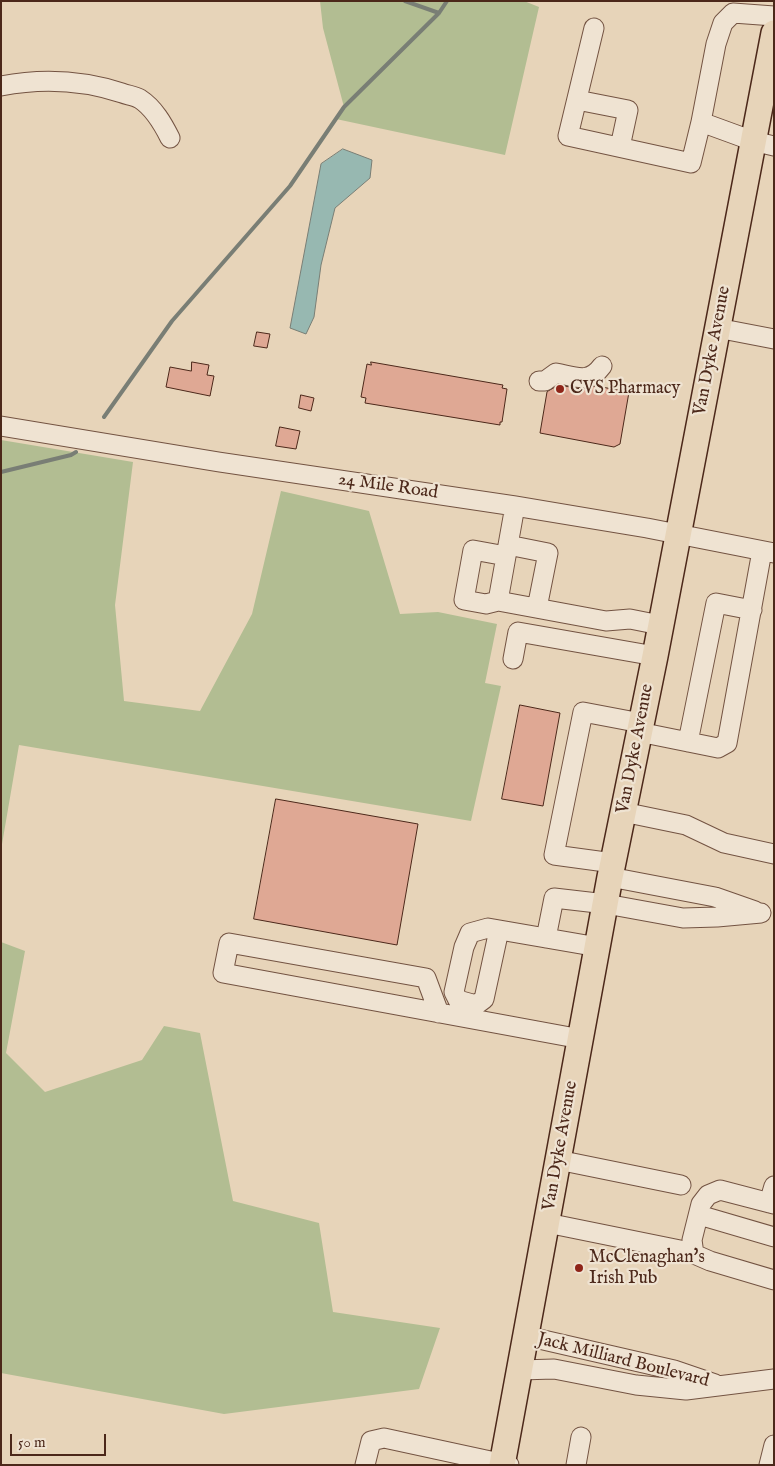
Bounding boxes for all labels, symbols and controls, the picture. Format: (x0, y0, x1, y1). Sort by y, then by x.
street label: Van Dyke Avenue (690, 284, 736, 418)
place label: CVS Pharmacy (570, 378, 680, 400)
marker: CVS Pharmacy (554, 383, 566, 395)
street label: 24 Mile Road (337, 469, 439, 505)
street label: Van Dyke Avenue (613, 682, 659, 816)
street label: Van Dyke Avenue (539, 1079, 583, 1213)
place label: McClenaghan's Irish Pub (589, 1247, 705, 1290)
marker: McClenaghan's Irish Pub (573, 1262, 585, 1274)
street label: Jack Milliard Boulevard (535, 1329, 711, 1393)
scale bar (12, 1424, 109, 1456)
text: 50 m (18, 1433, 46, 1452)

